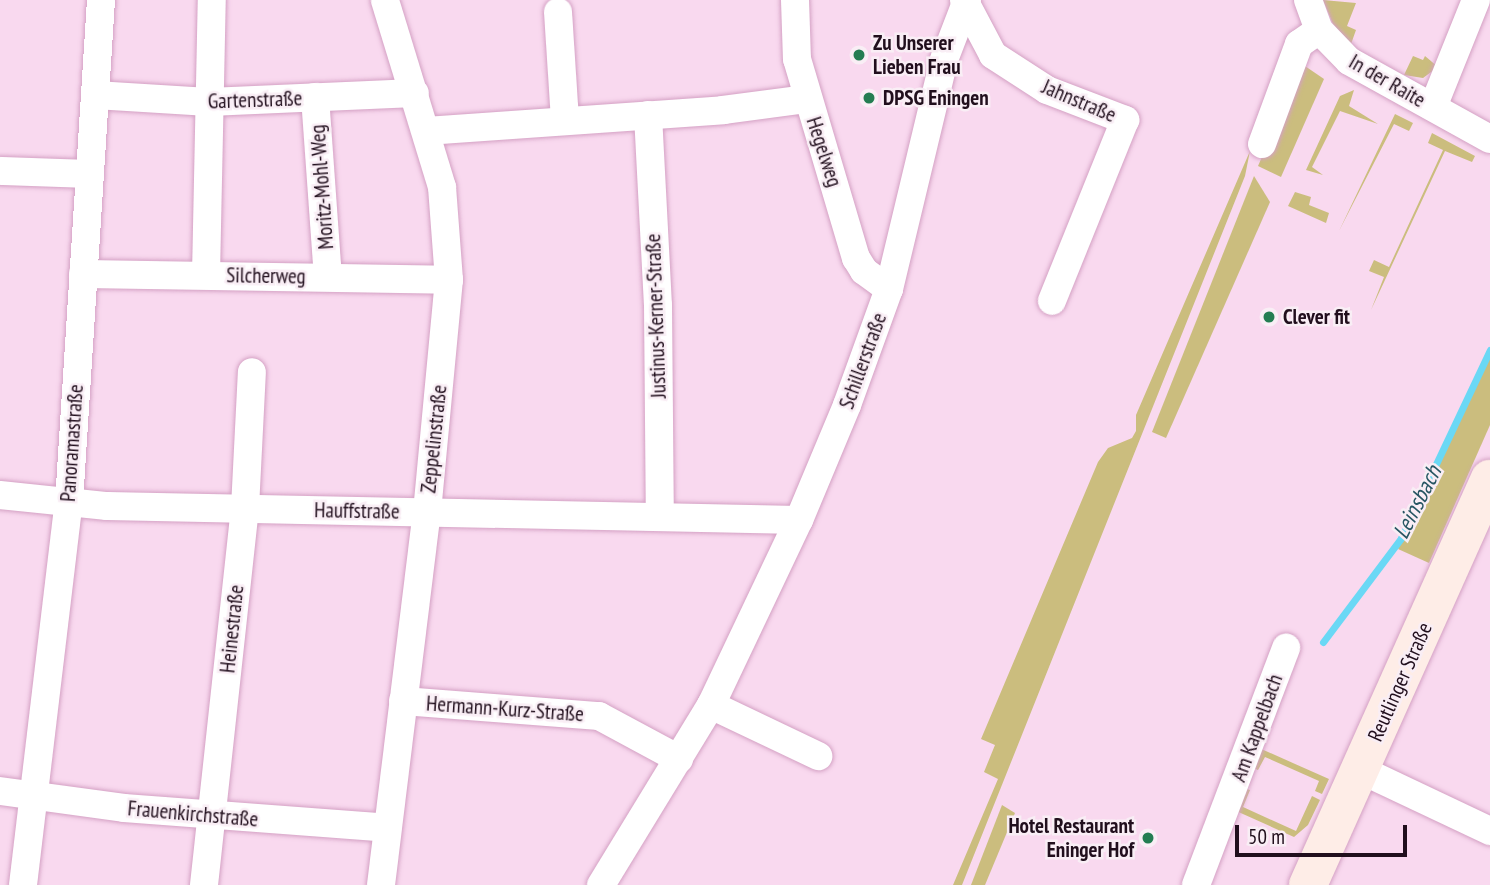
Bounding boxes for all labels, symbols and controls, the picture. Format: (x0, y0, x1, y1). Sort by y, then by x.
place label: Zu Unserer Lieben Frau (873, 30, 961, 80)
marker: Zu Unserer Lieben Frau (851, 47, 867, 63)
street label: In der Raite (1344, 49, 1430, 113)
street label: Jahnstraße (1038, 74, 1120, 128)
place label: DPSG Eningen (883, 85, 989, 111)
street label: Gartenstraße (207, 86, 303, 114)
marker: DPSG Eningen (861, 90, 877, 106)
street label: Hegelweg (801, 114, 847, 190)
street label: Moritz-Mohl-Weg (305, 124, 339, 250)
street label: Justinus-Kerner-Straße (641, 233, 671, 399)
street label: Silcherweg (226, 263, 306, 289)
place label: Clever fit (1283, 304, 1350, 330)
marker: Clever fit (1261, 309, 1277, 325)
street label: Schillerstraße (834, 310, 892, 412)
street label: Panoramastraße (55, 383, 89, 503)
street label: Zeppelinstraße (416, 384, 452, 494)
water label: Leinsbach (1387, 461, 1447, 543)
street label: Hauffstraße (314, 498, 400, 524)
street label: Heinestraße (215, 584, 249, 674)
street label: Reutlinger Straße (1363, 619, 1437, 745)
street label: Am Kappelbach (1226, 671, 1288, 785)
street label: Hermann-Kurz-Straße (425, 691, 585, 727)
street label: Frauenkirchstraße (127, 796, 259, 832)
scale bar (1238, 812, 1410, 856)
place label: Hotel Restaurant Eninger Hof (1008, 813, 1134, 863)
text: 50 m (1248, 823, 1285, 850)
marker: Hotel Restaurant Eninger Hof (1140, 830, 1156, 846)

